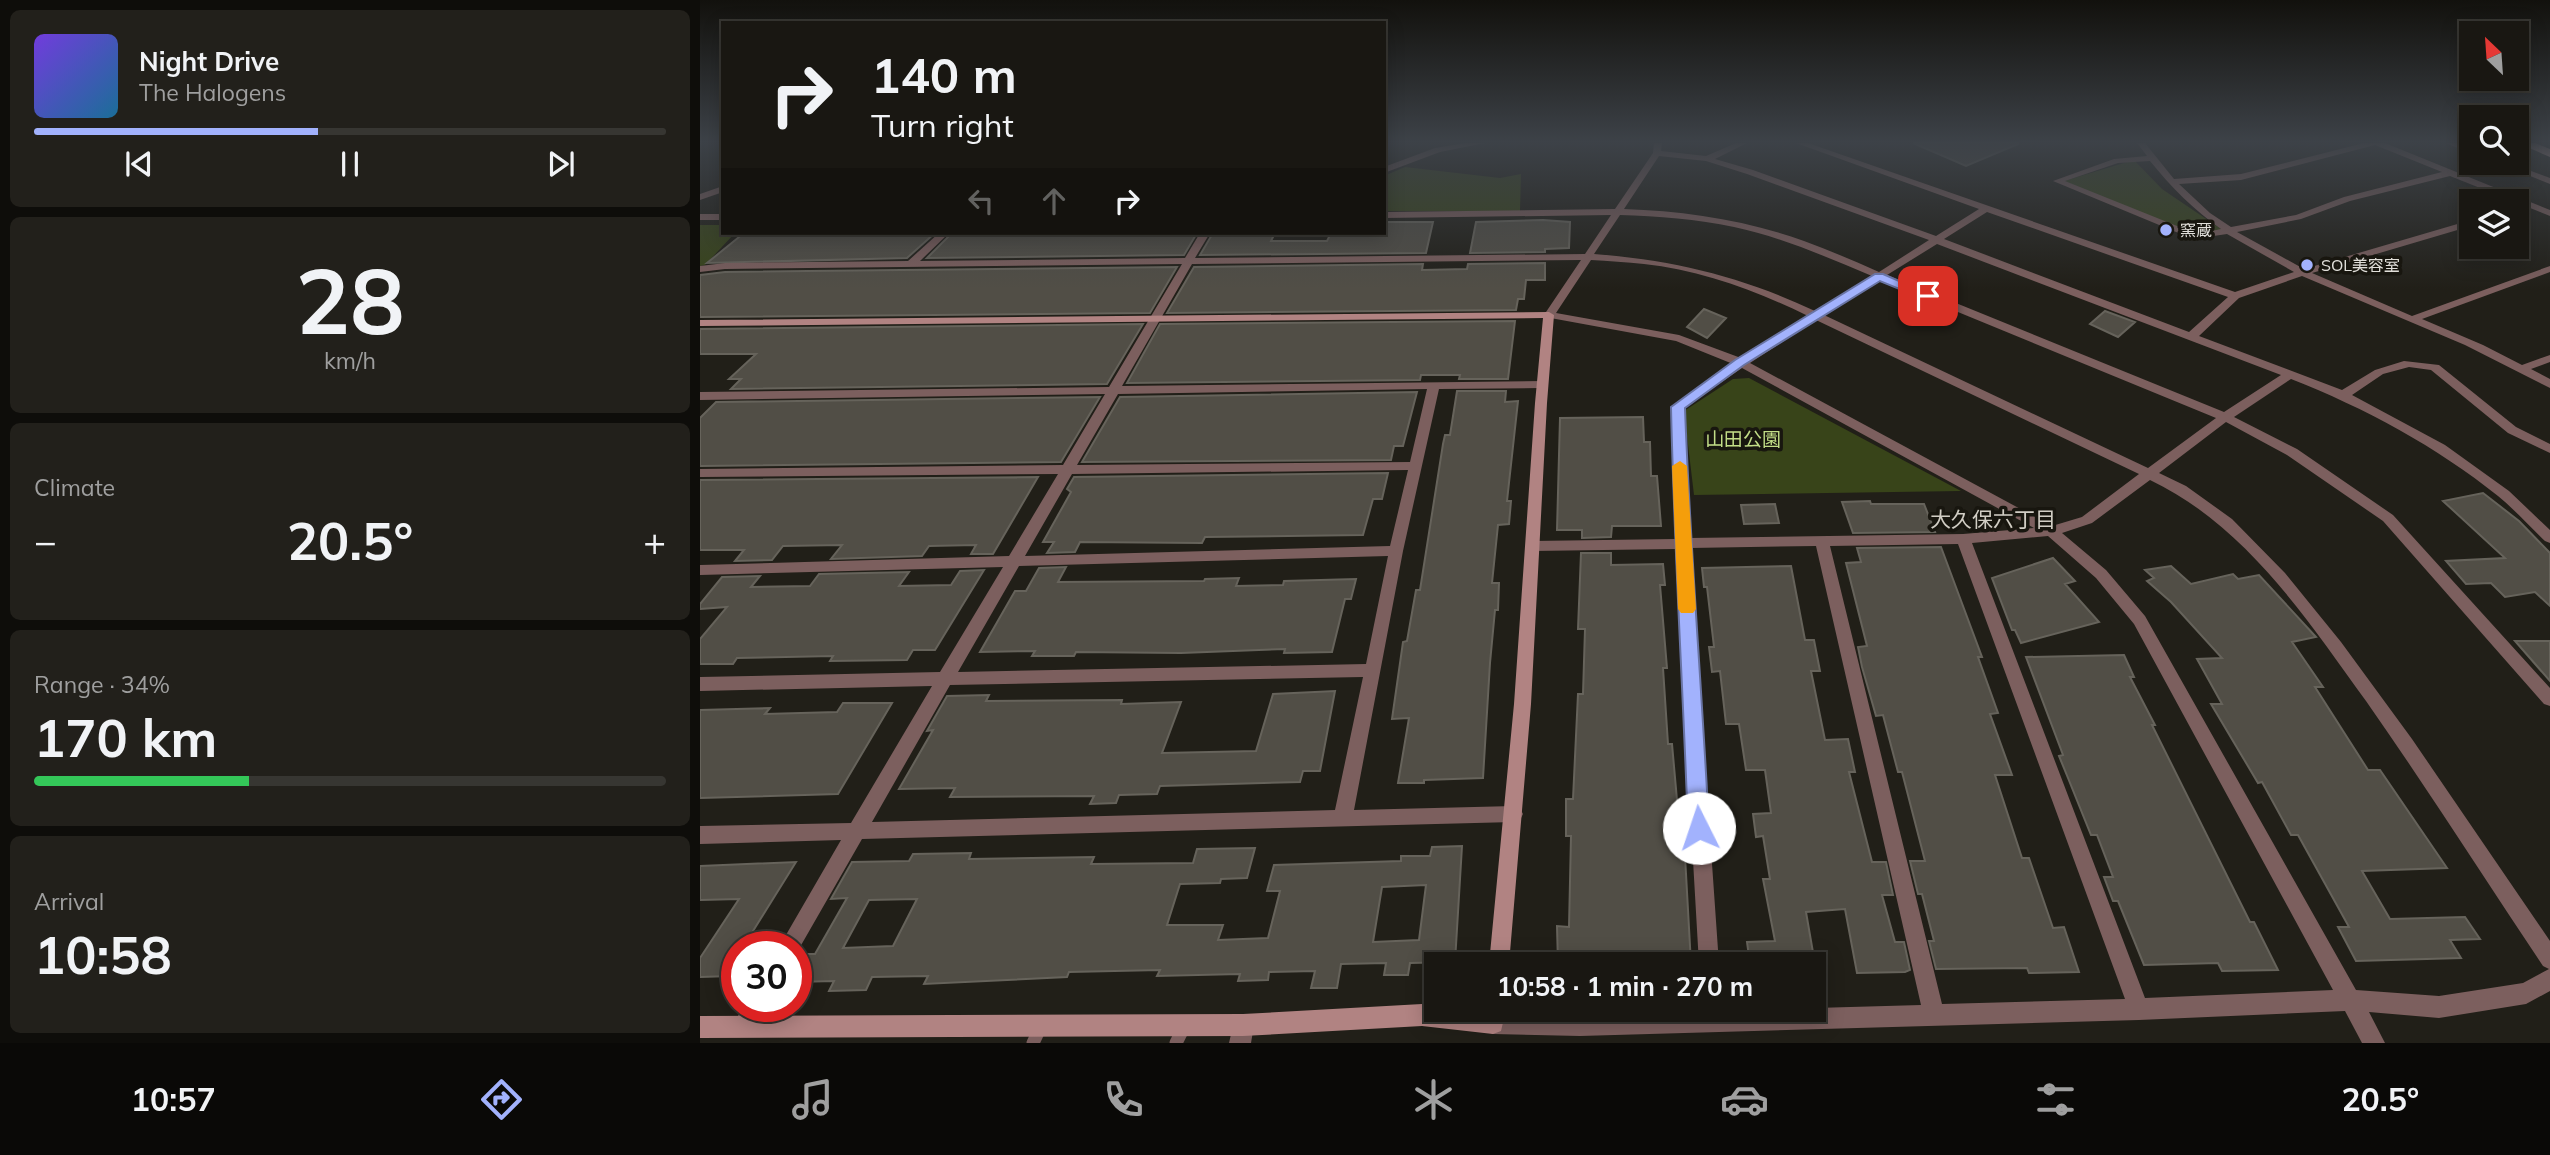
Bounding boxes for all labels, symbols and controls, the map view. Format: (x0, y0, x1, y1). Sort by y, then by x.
north arrow (2459, 21, 2529, 91)
map controls (2459, 21, 2529, 259)
text: 140 m (871, 44, 1017, 105)
text: Night Drive (139, 45, 279, 78)
icon: right (756, 49, 847, 140)
text: The Halogens (139, 78, 286, 107)
text: Turn right (871, 105, 1014, 145)
button: search (2459, 105, 2529, 175)
icon: previous (120, 145, 158, 183)
icon: pause (331, 145, 369, 183)
icon: next (542, 145, 580, 183)
icon: left (962, 182, 1000, 220)
icon: ahead (1035, 182, 1073, 220)
icon: right (1108, 182, 1146, 220)
button: layers (2459, 189, 2529, 259)
place label: 窯蔵 (2180, 220, 2212, 240)
marker: 窯蔵 (2158, 222, 2174, 238)
text: 28 (295, 243, 405, 357)
place label: SOL美容室 (2321, 255, 2400, 275)
marker: SOL美容室 (2299, 257, 2315, 273)
pin (1898, 266, 1958, 326)
icon: arrive (1909, 277, 1947, 315)
text: km/h (324, 346, 376, 375)
park label: 山田公園 (1705, 427, 1781, 451)
text: Climate (34, 473, 115, 502)
district label: 大久保六丁目 (1930, 506, 2056, 532)
text: 20.5° (287, 508, 413, 573)
text: − (34, 517, 57, 565)
text: + (643, 517, 666, 565)
text: Range · 34% (34, 670, 170, 699)
text: 170 km (34, 705, 217, 770)
position arrow (1662, 791, 1736, 865)
text: Arrival (34, 887, 104, 916)
text: 10:58 (34, 922, 172, 987)
speed limit sign: 30 (721, 931, 812, 1022)
text: 10:58 · 1 min · 270 m (1497, 970, 1753, 1003)
icon: directions (477, 1075, 526, 1124)
icon: music (788, 1075, 837, 1124)
icon: phone (1099, 1075, 1148, 1124)
icon: climate (1409, 1075, 1458, 1124)
icon: car (1720, 1075, 1769, 1124)
icon: filters (2031, 1075, 2080, 1124)
text: 10:57 (131, 1079, 216, 1119)
text: 20.5° (2341, 1079, 2419, 1119)

